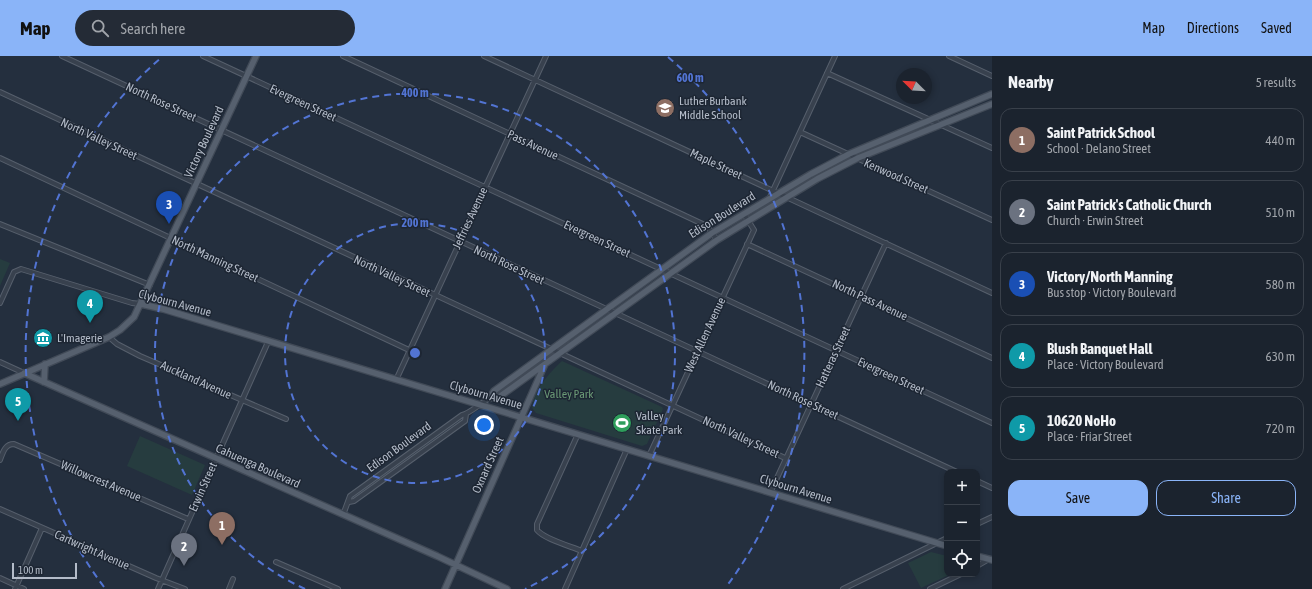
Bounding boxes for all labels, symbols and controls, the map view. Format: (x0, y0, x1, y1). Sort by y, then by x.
search box (75, 10, 355, 46)
text: Map (20, 17, 51, 39)
icon: search (89, 17, 111, 39)
text: Search here (121, 20, 185, 37)
text: Map (1142, 20, 1165, 36)
text: Directions (1187, 20, 1239, 36)
text: Saved (1261, 20, 1292, 36)
north arrow (896, 68, 932, 104)
text: 600 m (676, 71, 704, 85)
text: Nearby (1008, 72, 1054, 92)
text: 5 results (1256, 75, 1296, 90)
street label: North Rose Street (123, 80, 199, 125)
street label: Evergreen Street (267, 81, 339, 125)
text: 400 m (400, 86, 429, 100)
place label: Luther Burbank Middle School (679, 94, 747, 122)
school or university icon: Luther Burbank Middle School (654, 97, 676, 119)
street label: Victory Boulevard (181, 104, 227, 180)
street label: North Valley Street (59, 115, 140, 163)
text: Saint Patrick School (1047, 124, 1155, 141)
street label: Pass Avenue (505, 127, 561, 163)
text: 1 (1019, 133, 1025, 148)
text: 440 m (1266, 133, 1295, 148)
text: School · Delano Street (1047, 141, 1151, 156)
street label: Maple Street (688, 146, 745, 182)
street label: Kenwood Street (862, 156, 931, 197)
street label: Jeffries Avenue (450, 185, 490, 251)
street label: Edison Boulevard (686, 189, 758, 241)
pin: 3 (156, 191, 182, 224)
text: Saint Patrick's Catholic Church (1047, 196, 1211, 213)
text: 2 (1019, 205, 1025, 220)
text: 510 m (1266, 205, 1295, 220)
text: Church · Erwin Street (1047, 213, 1143, 228)
text: 200 m (401, 216, 429, 230)
street label: Evergreen Street (561, 217, 633, 261)
street label: North Manning Street (169, 233, 261, 285)
street label: North Rose Street (471, 243, 547, 288)
street label: North Valley Street (352, 252, 433, 300)
text: Victory/North Manning (1047, 268, 1173, 285)
street label: North Pass Avenue (830, 276, 910, 324)
text: 3 (1019, 277, 1025, 292)
text: 580 m (1266, 277, 1295, 292)
text: Bus stop · Victory Boulevard (1047, 285, 1176, 300)
street label: Clybourn Avenue (137, 287, 213, 319)
pin: 4 (77, 290, 103, 323)
street label: West Allen Avenue (681, 295, 729, 375)
street label: Hatteras Street (813, 324, 853, 390)
museum icon: L'Imagerie (32, 327, 54, 349)
place label: L'Imagerie (57, 331, 102, 345)
text: Blush Banquet Hall (1047, 340, 1153, 357)
centre of rings (408, 346, 422, 360)
text: 4 (1019, 349, 1025, 364)
text: 630 m (1266, 349, 1295, 364)
street label: Evergreen Street (855, 354, 927, 398)
text: Place · Victory Boulevard (1047, 357, 1164, 372)
street label: Auckland Avenue (158, 358, 234, 402)
street label: Clybourn Avenue (448, 378, 524, 412)
street label: North Rose Street (765, 378, 841, 423)
park label: Valley Park (544, 387, 594, 401)
pin: 5 (5, 388, 31, 421)
place label: Valley Skate Park (636, 409, 683, 437)
sports icon: Valley Skate Park (611, 412, 633, 434)
text: 10620 NoHo (1047, 412, 1116, 429)
street label: North Valley Street (701, 413, 782, 461)
your location (474, 415, 494, 435)
street label: Edison Boulevard (364, 419, 434, 475)
text: 5 (1019, 421, 1025, 436)
text: 720 m (1266, 421, 1295, 436)
text: Place · Friar Street (1047, 429, 1132, 444)
street label: Oxnard Street (469, 434, 507, 495)
street label: Cahuenga Boulevard (214, 441, 302, 491)
street label: Willowcrest Avenue (59, 458, 143, 504)
street label: Erwin Street (186, 460, 220, 514)
map controls (944, 469, 980, 577)
button: + (944, 469, 980, 505)
street label: Clybourn Avenue (758, 471, 834, 507)
button: Save (1008, 480, 1148, 516)
button: Share (1156, 480, 1296, 516)
button: − (944, 505, 980, 541)
pin: 1 (209, 512, 235, 545)
street label: Cartwright Avenue (52, 527, 132, 573)
pin: 2 (171, 533, 197, 566)
button: locate (944, 541, 980, 577)
scale bar (12, 561, 77, 580)
text: 100 m (18, 564, 43, 576)

